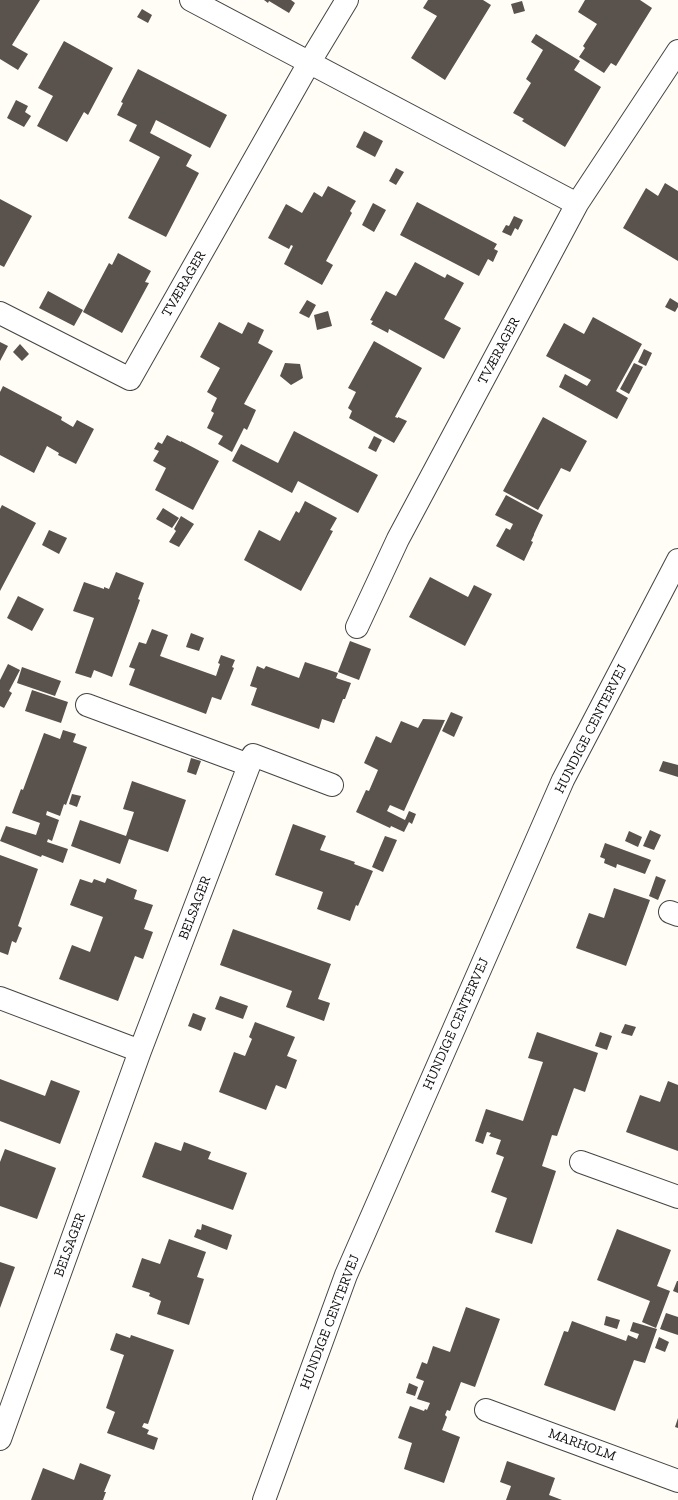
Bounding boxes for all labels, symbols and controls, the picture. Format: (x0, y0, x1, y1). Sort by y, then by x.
street label: TVÆRAGER (158, 248, 210, 320)
street label: TVÆRAGER (474, 315, 524, 387)
street label: HUNDIGE CENTERVEJ (551, 662, 631, 796)
street label: BELSAGER (175, 874, 215, 942)
street label: HUNDIGE CENTERVEJ (419, 955, 493, 1093)
street label: BELSAGER (51, 1211, 89, 1279)
street label: HUNDIGE CENTERVEJ (297, 1252, 363, 1392)
street label: MARHOLM (546, 1425, 618, 1465)

